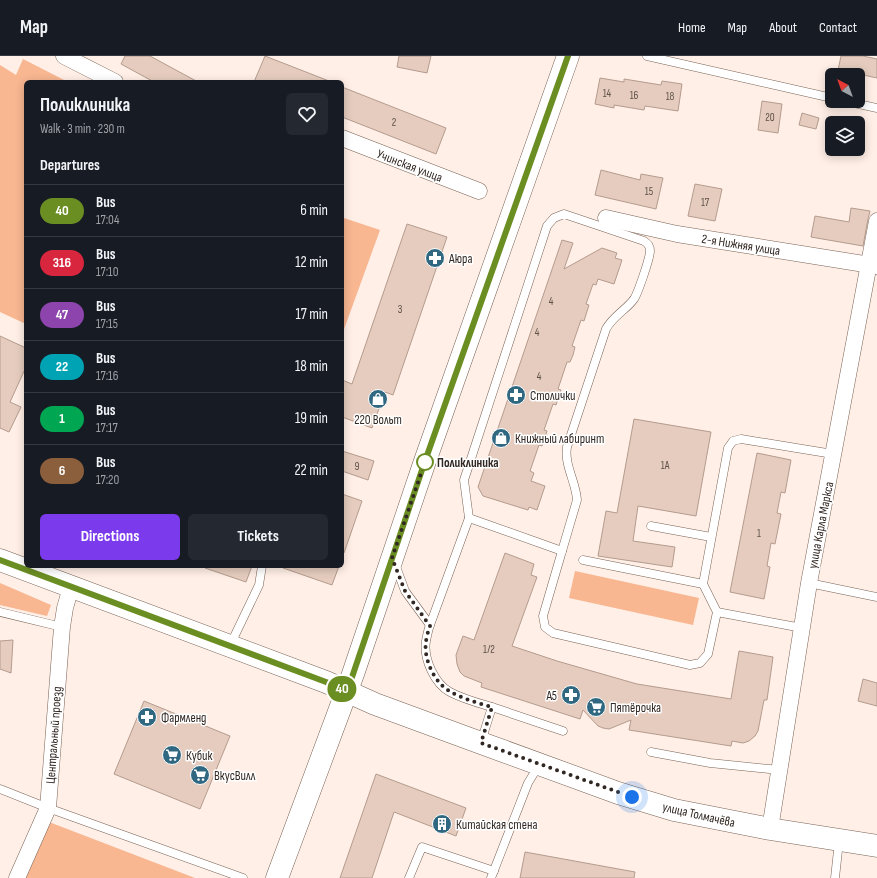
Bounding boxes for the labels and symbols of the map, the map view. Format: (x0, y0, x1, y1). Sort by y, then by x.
north arrow (825, 68, 865, 108)
house number: 14 (603, 87, 612, 100)
house number: 16 (630, 89, 639, 102)
house number: 18 (666, 90, 675, 103)
house number: 20 (765, 111, 775, 124)
house number: 2 (392, 116, 397, 129)
street label: Учинская улица (375, 146, 445, 186)
house number: 15 (645, 185, 653, 198)
house number: 17 (701, 196, 710, 209)
street label: 2-я Нижняя улица (700, 231, 781, 259)
pharmacy icon: Аюра (424, 247, 446, 269)
place label: Аюра (448, 251, 472, 267)
house number: 4 (549, 295, 554, 308)
house number: 3 (398, 303, 403, 316)
house number: 4 (535, 326, 540, 339)
house number: 4 (537, 370, 542, 383)
pharmacy icon: Столички (505, 384, 527, 406)
shop icon: 220 Вольт (367, 388, 389, 410)
place label: Столички (530, 388, 576, 404)
place label: 220 Вольт (354, 412, 402, 428)
shop icon: Книжный лабиринт (490, 427, 512, 449)
place label: Книжный лабиринт (515, 431, 604, 447)
marker: Поликлиника (416, 453, 434, 471)
place label: Поликлиника (437, 455, 499, 471)
house number: 1А (661, 459, 670, 472)
house number: 9 (355, 460, 360, 473)
street label: улица Карла Маркса (805, 480, 837, 570)
house number: 1 (757, 527, 761, 540)
house number: 1/2 (483, 643, 495, 656)
line badge: 40 (324, 676, 360, 702)
pharmacy icon: А5 (560, 684, 582, 706)
street label: Центральный проезд (43, 686, 65, 784)
place label: А5 (545, 688, 557, 704)
supermarket icon: Пятёрочка (585, 696, 607, 718)
place label: Пятёрочка (610, 700, 661, 716)
pharmacy icon: Фармленд (136, 706, 158, 728)
place label: Фармленд (161, 710, 207, 726)
supermarket icon: Кубик (161, 744, 183, 766)
place label: Кубик (186, 748, 213, 764)
supermarket icon: ВкусВилл (189, 764, 211, 786)
place label: ВкусВилл (214, 768, 256, 784)
your location (622, 787, 642, 807)
street label: улица Толмачёва (661, 799, 737, 831)
building icon: Китайская стена (431, 813, 453, 835)
place label: Китайская стена (456, 817, 537, 833)

